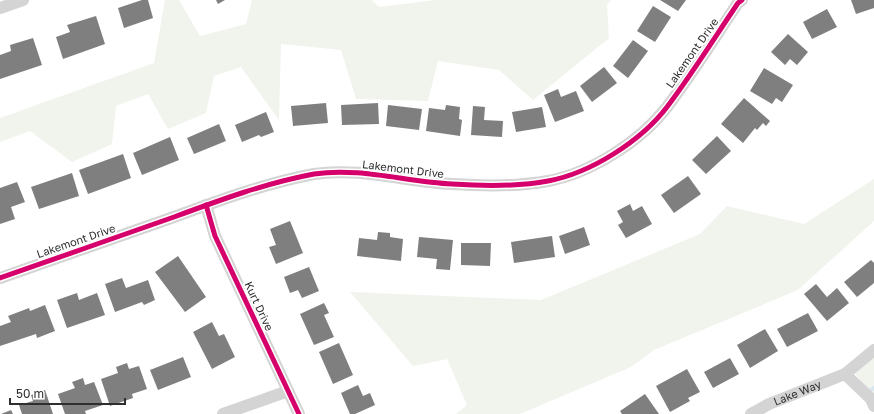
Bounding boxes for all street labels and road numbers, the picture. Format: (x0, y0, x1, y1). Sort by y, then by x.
street label: Lakemont Drive (663, 15, 721, 90)
street label: Lakemont Drive (361, 157, 445, 180)
street label: Lakemont Drive (35, 221, 117, 260)
street label: Kurt Drive (242, 279, 277, 333)
street label: Lake Way (771, 377, 823, 408)

